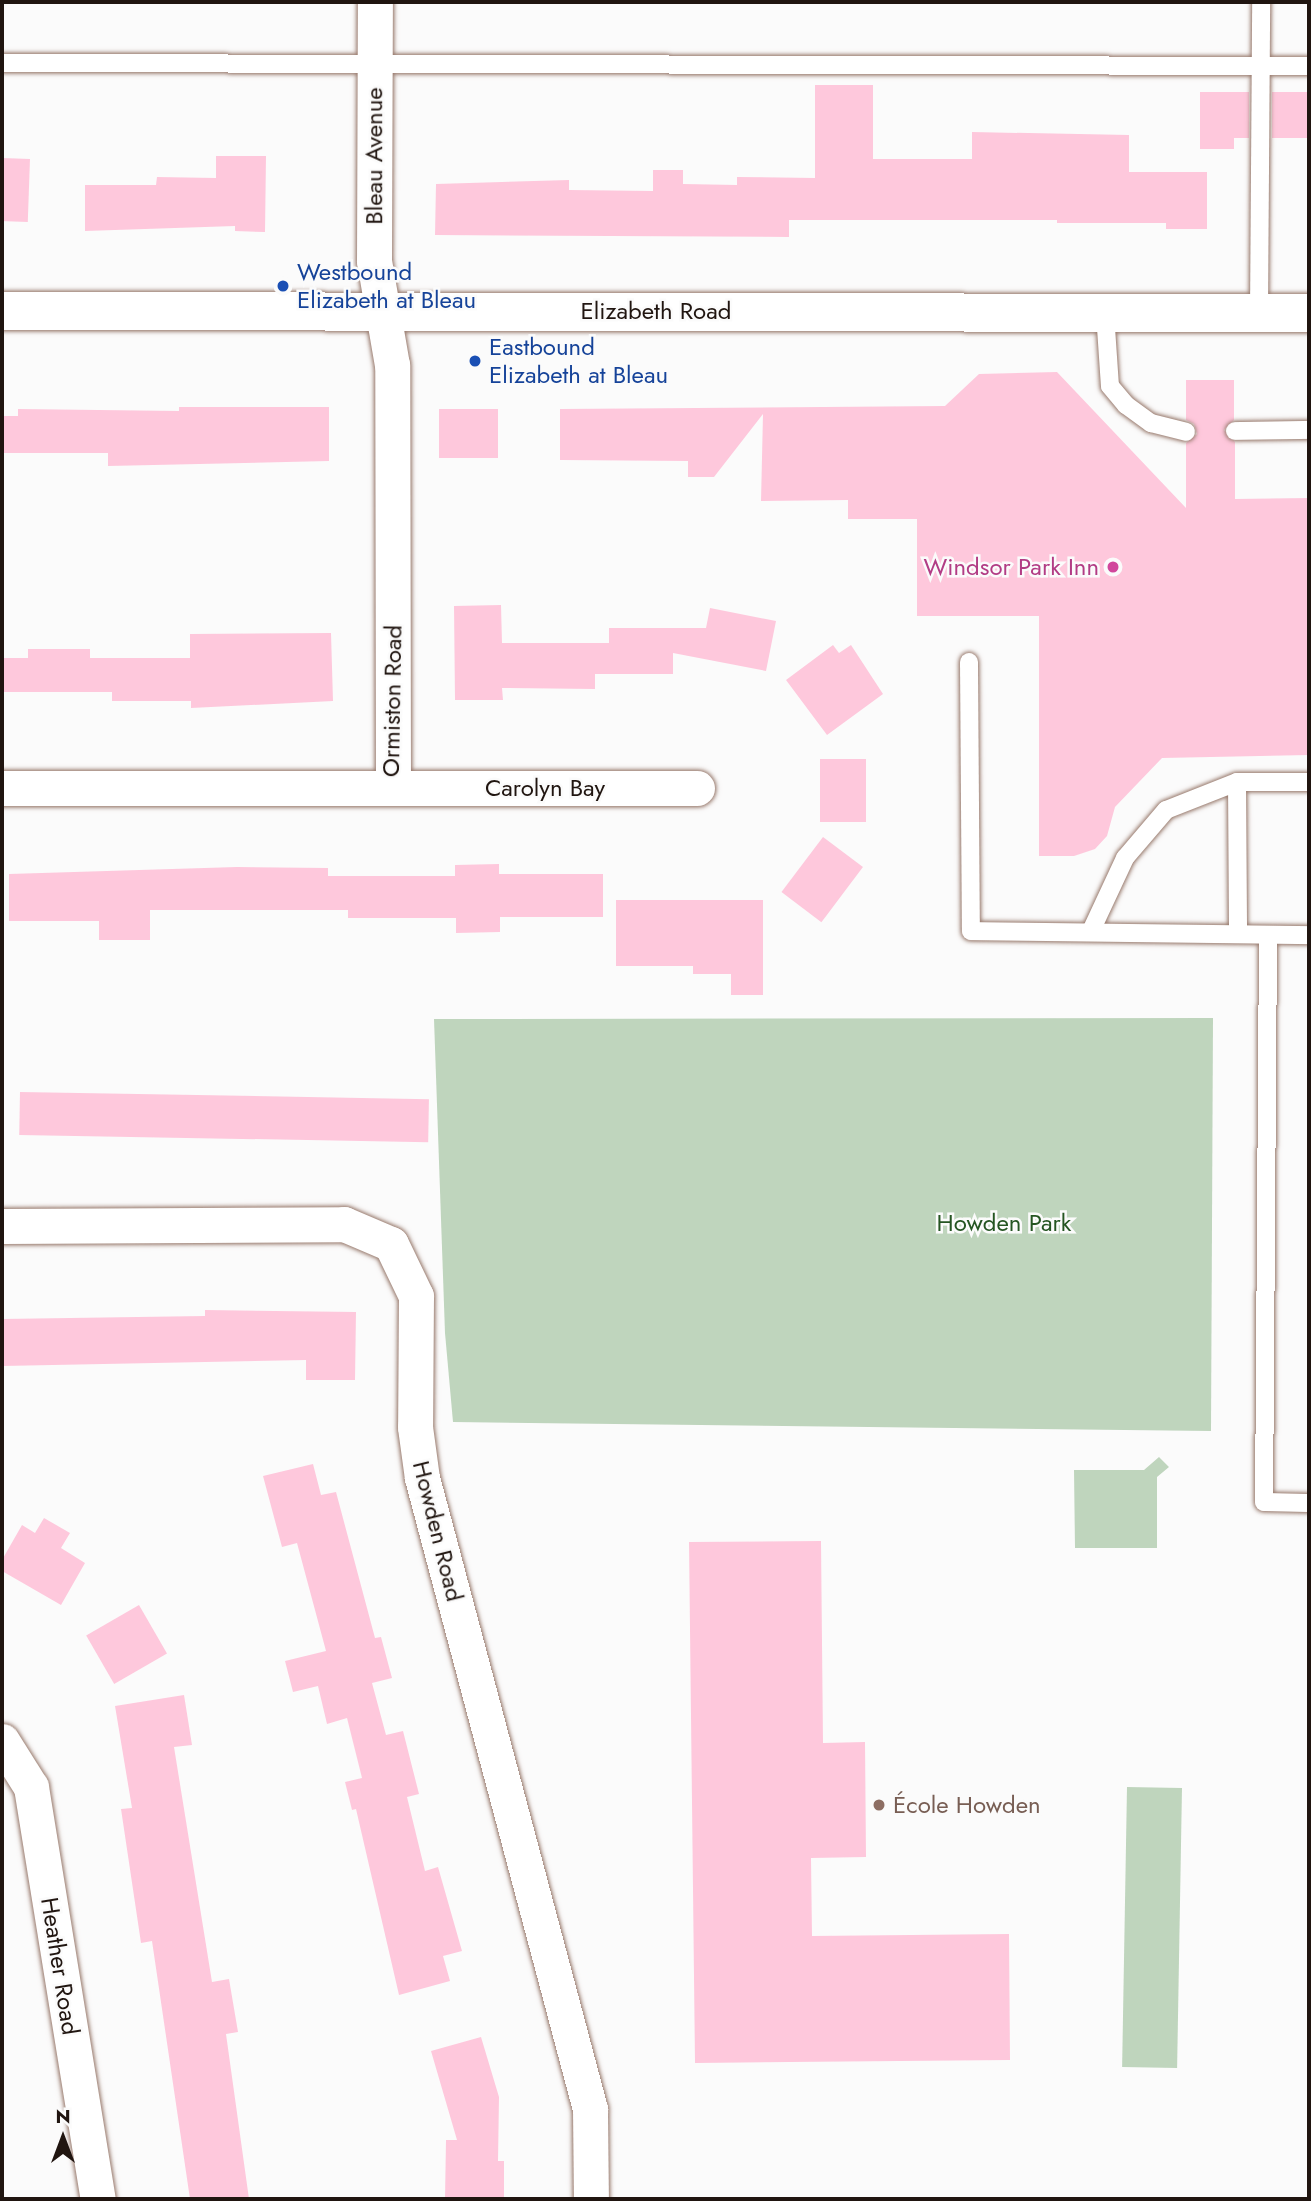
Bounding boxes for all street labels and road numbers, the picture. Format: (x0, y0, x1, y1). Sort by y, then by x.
street label: Bleau Avenue (360, 87, 388, 225)
street label: Elizabeth Road (581, 297, 731, 325)
street label: Ormiston Road (376, 625, 408, 777)
street label: Carolyn Bay (485, 774, 605, 802)
street label: Howden Road (407, 1458, 469, 1604)
street label: Heather Road (35, 1895, 85, 2037)

